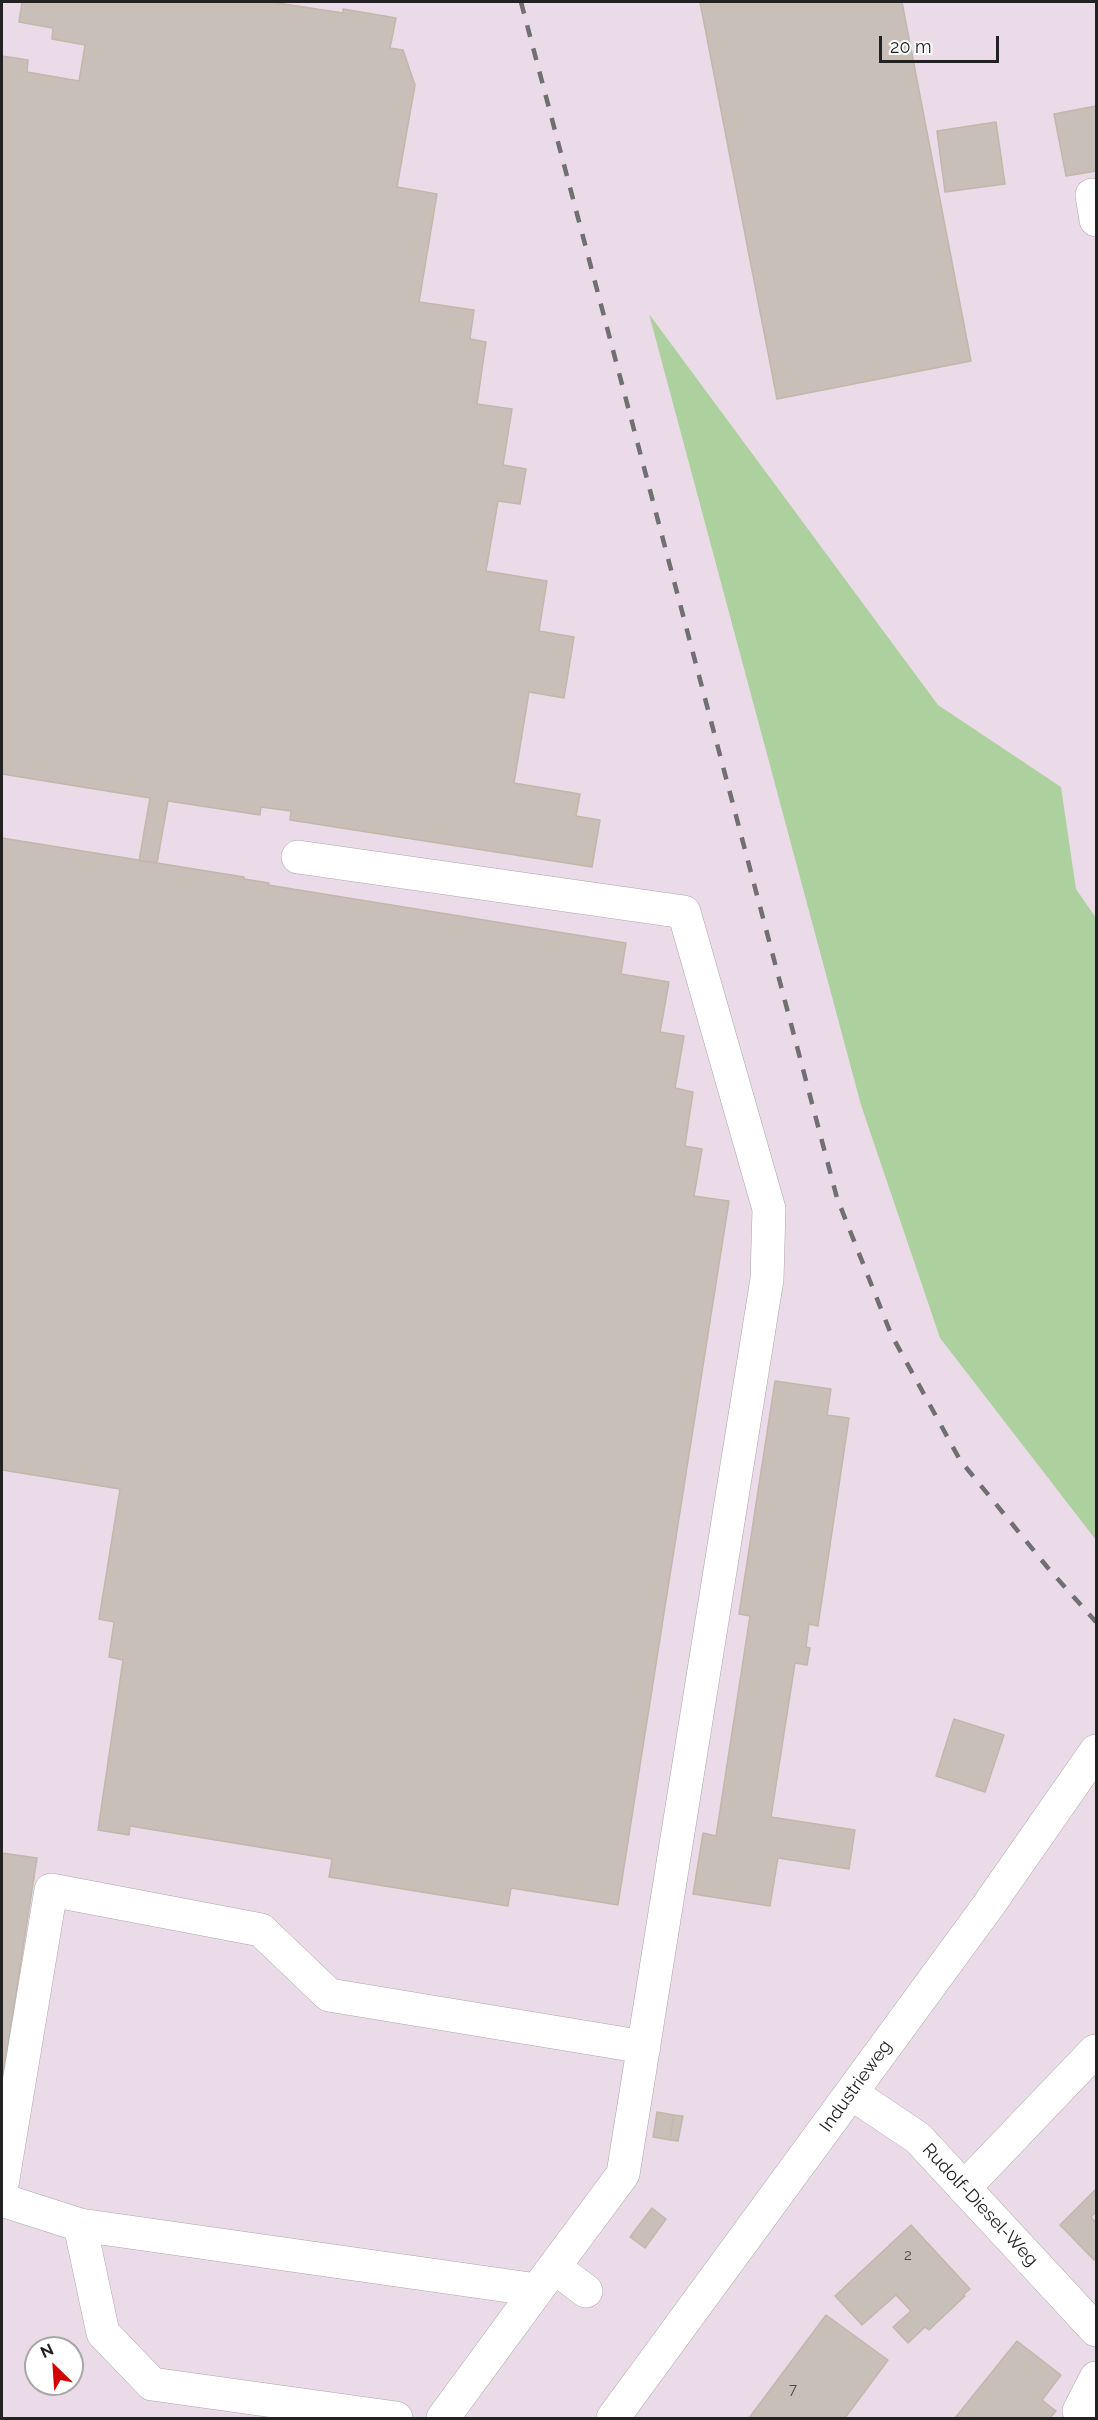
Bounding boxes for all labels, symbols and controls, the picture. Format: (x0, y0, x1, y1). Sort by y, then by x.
scale bar (882, 24, 1002, 62)
text: 20 m (890, 36, 932, 57)
street label: Industrieweg (815, 2036, 897, 2136)
street label: Rudolf-Diesel-Weg (918, 2139, 1042, 2271)
house number: 2 (904, 2246, 912, 2264)
north arrow (24, 2336, 84, 2396)
text: N (37, 2340, 57, 2362)
house number: 7 (789, 2380, 797, 2398)

